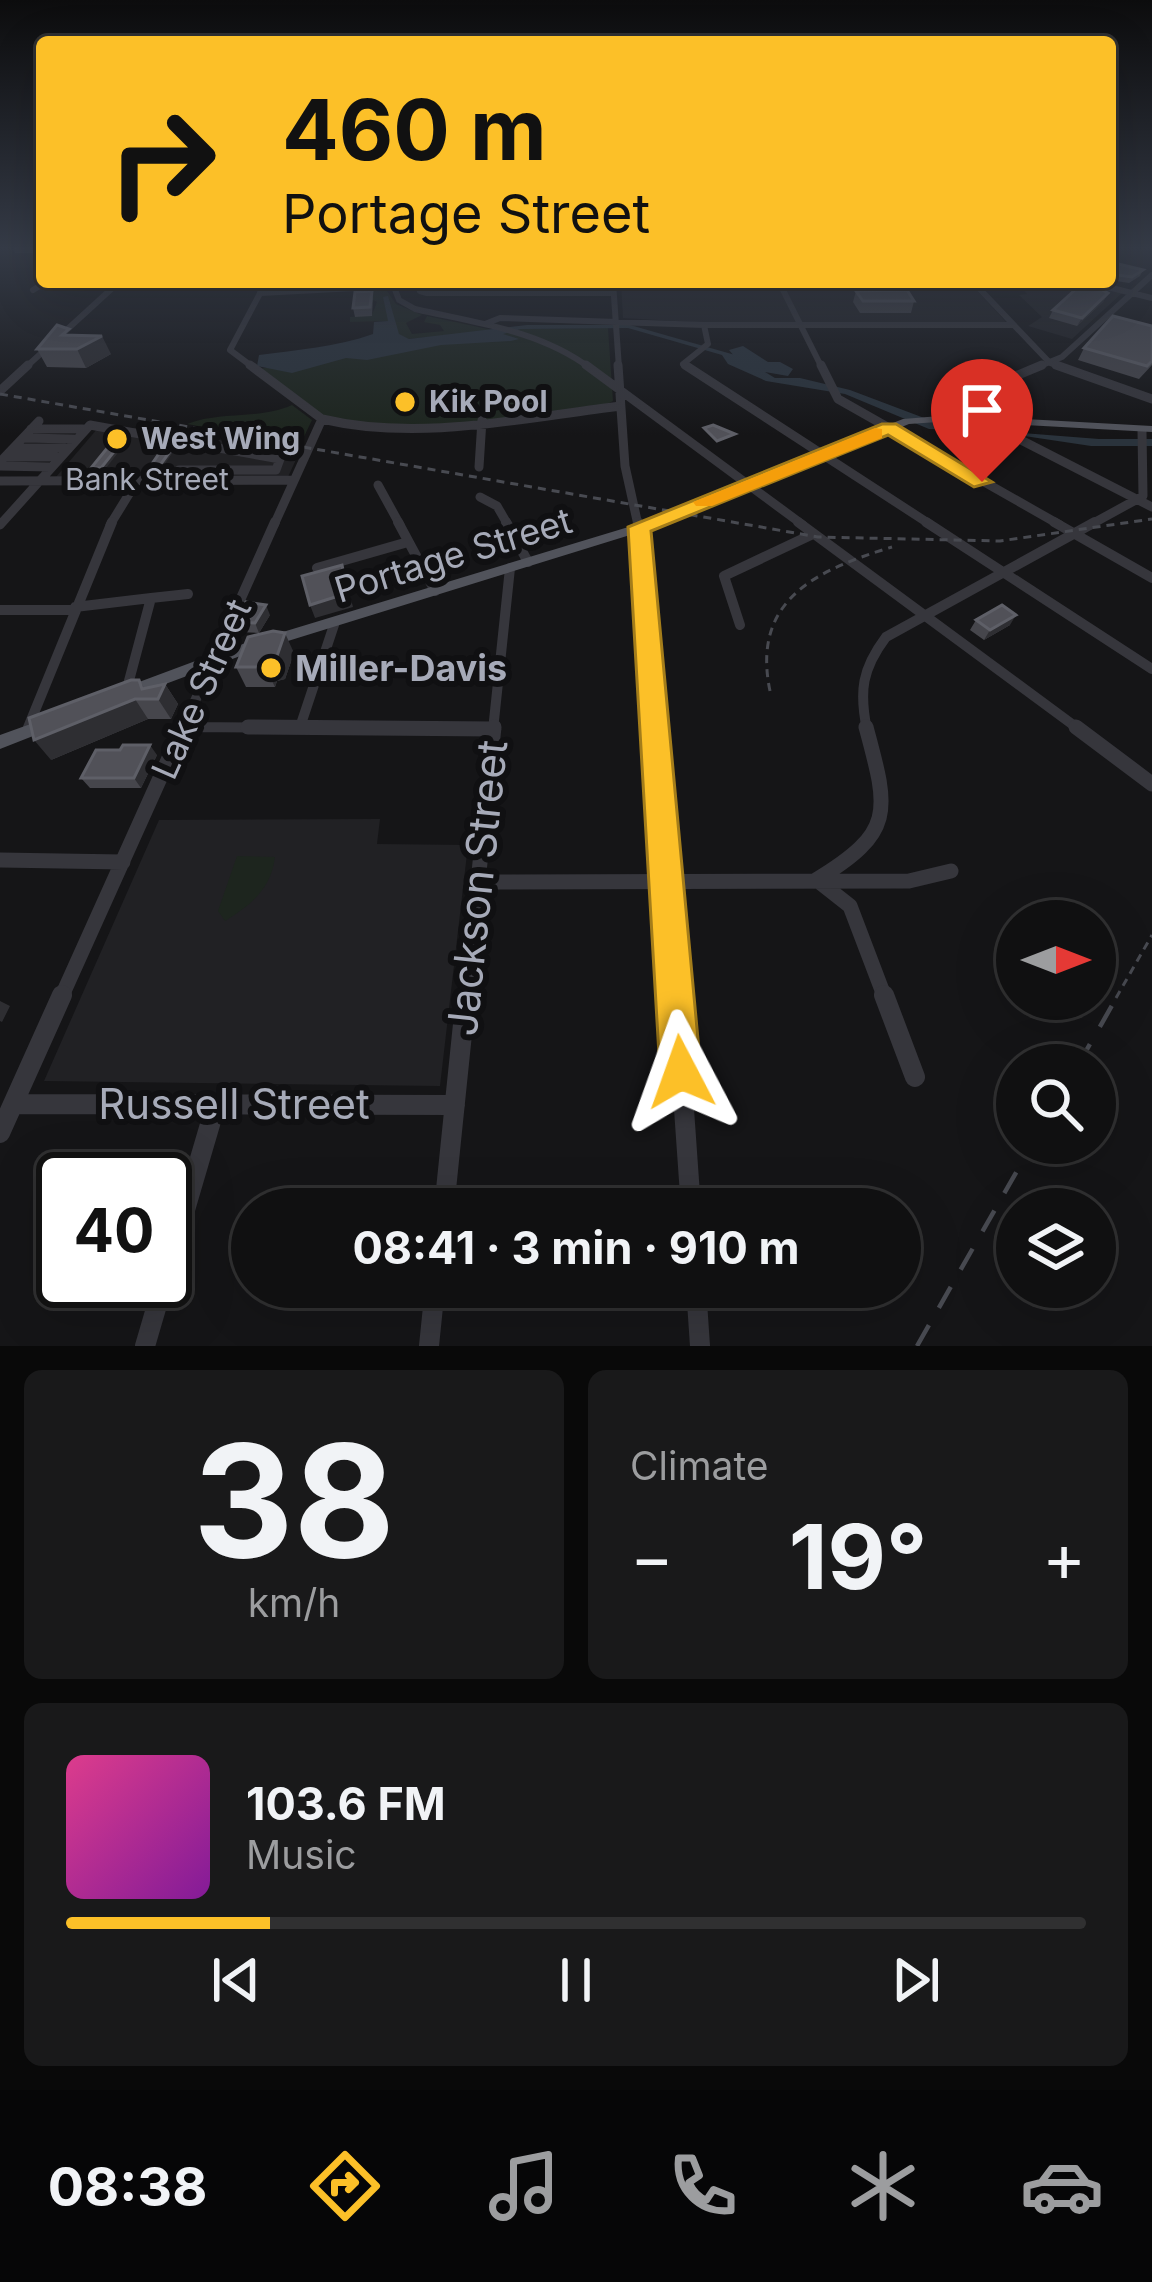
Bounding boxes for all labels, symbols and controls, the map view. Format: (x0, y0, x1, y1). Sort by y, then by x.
text: 460 m (282, 79, 547, 180)
icon: right (84, 84, 240, 240)
text: Portage Street (282, 181, 650, 246)
pin (931, 359, 1033, 482)
icon: arrive (949, 377, 1015, 443)
place label: Kik Pool (429, 383, 548, 419)
marker: Kik Pool (392, 389, 418, 415)
place label: West Wing (141, 420, 300, 456)
marker: West Wing (104, 426, 130, 452)
street label: Bank Street (65, 461, 229, 497)
street label: Portage Street (329, 498, 577, 612)
street label: Lake Street (142, 592, 260, 786)
place label: Miller-Davis (295, 646, 507, 690)
marker: Miller-Davis (258, 655, 284, 681)
street label: Jackson Street (436, 738, 517, 1038)
north arrow (996, 900, 1116, 1020)
map controls (996, 900, 1116, 1308)
position arrow (618, 1009, 744, 1135)
button: search (996, 1044, 1116, 1164)
street label: Russell Street (98, 1078, 370, 1129)
speed limit sign: 40 (36, 1152, 192, 1308)
button: layers (996, 1188, 1116, 1308)
text: 08:41 · 3 min · 910 m (352, 1220, 800, 1275)
text: 38 (193, 1406, 395, 1595)
text: Climate (630, 1442, 769, 1489)
text: 19° (789, 1502, 927, 1611)
text: − (630, 1517, 674, 1597)
text: + (1042, 1517, 1086, 1597)
text: km/h (248, 1579, 340, 1626)
text: 103.6 FM (246, 1776, 446, 1831)
text: Music (246, 1831, 357, 1878)
icon: previous (203, 1947, 269, 2013)
icon: pause (543, 1947, 609, 2013)
icon: next (883, 1947, 949, 2013)
icon: directions (303, 2144, 387, 2228)
icon: music (482, 2144, 566, 2228)
icon: phone (661, 2144, 745, 2228)
icon: climate (841, 2144, 925, 2228)
icon: car (1020, 2144, 1104, 2228)
text: 08:38 (48, 2154, 207, 2219)

